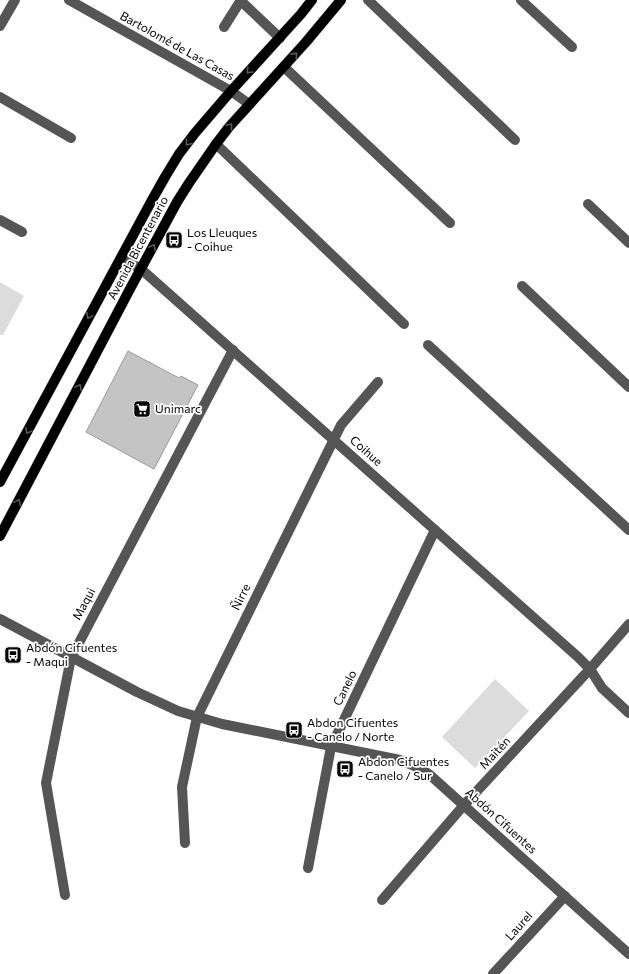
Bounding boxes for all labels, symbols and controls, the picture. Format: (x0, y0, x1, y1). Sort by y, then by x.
street label: Bartolomé de Las Casas (118, 8, 237, 82)
one-way arrow (290, 52, 297, 60)
one-way arrow (246, 66, 254, 74)
one-way arrow (226, 124, 233, 131)
one-way arrow (186, 138, 193, 145)
street label: Avenida Bicentenario (104, 194, 170, 302)
place label: Los Lleuques - Coihue (187, 225, 257, 253)
bus stop icon: Los Lleuques - Coihue (164, 230, 184, 250)
one-way arrow (148, 244, 155, 251)
one-way arrow (87, 312, 94, 319)
one-way arrow (74, 384, 81, 391)
supermarket icon: Unimarc (132, 399, 152, 419)
place label: Unimarc (155, 401, 201, 415)
one-way arrow (25, 427, 32, 434)
street label: Coihue (348, 432, 386, 468)
one-way arrow (13, 499, 21, 506)
street label: Ñirre (228, 581, 252, 612)
street label: Maqui (69, 585, 97, 622)
place label: Abdón Cifuentes - Maqui (26, 640, 117, 668)
bus stop icon: Abdón Cifuentes - Maqui (3, 645, 23, 665)
street label: Canelo (329, 667, 359, 708)
place label: Abdon Cifuentes - Canelo / Norte (307, 715, 398, 743)
bus stop icon: Abdon Cifuentes - Canelo / Norte (284, 720, 304, 740)
street label: Maitén (476, 733, 513, 771)
place label: Abdon Cifuentes - Canelo / Sur (358, 754, 449, 782)
bus stop icon: Abdon Cifuentes - Canelo / Sur (335, 759, 355, 779)
street label: Abdón Cifuentes (463, 785, 540, 856)
street label: Laurel (502, 908, 535, 943)

